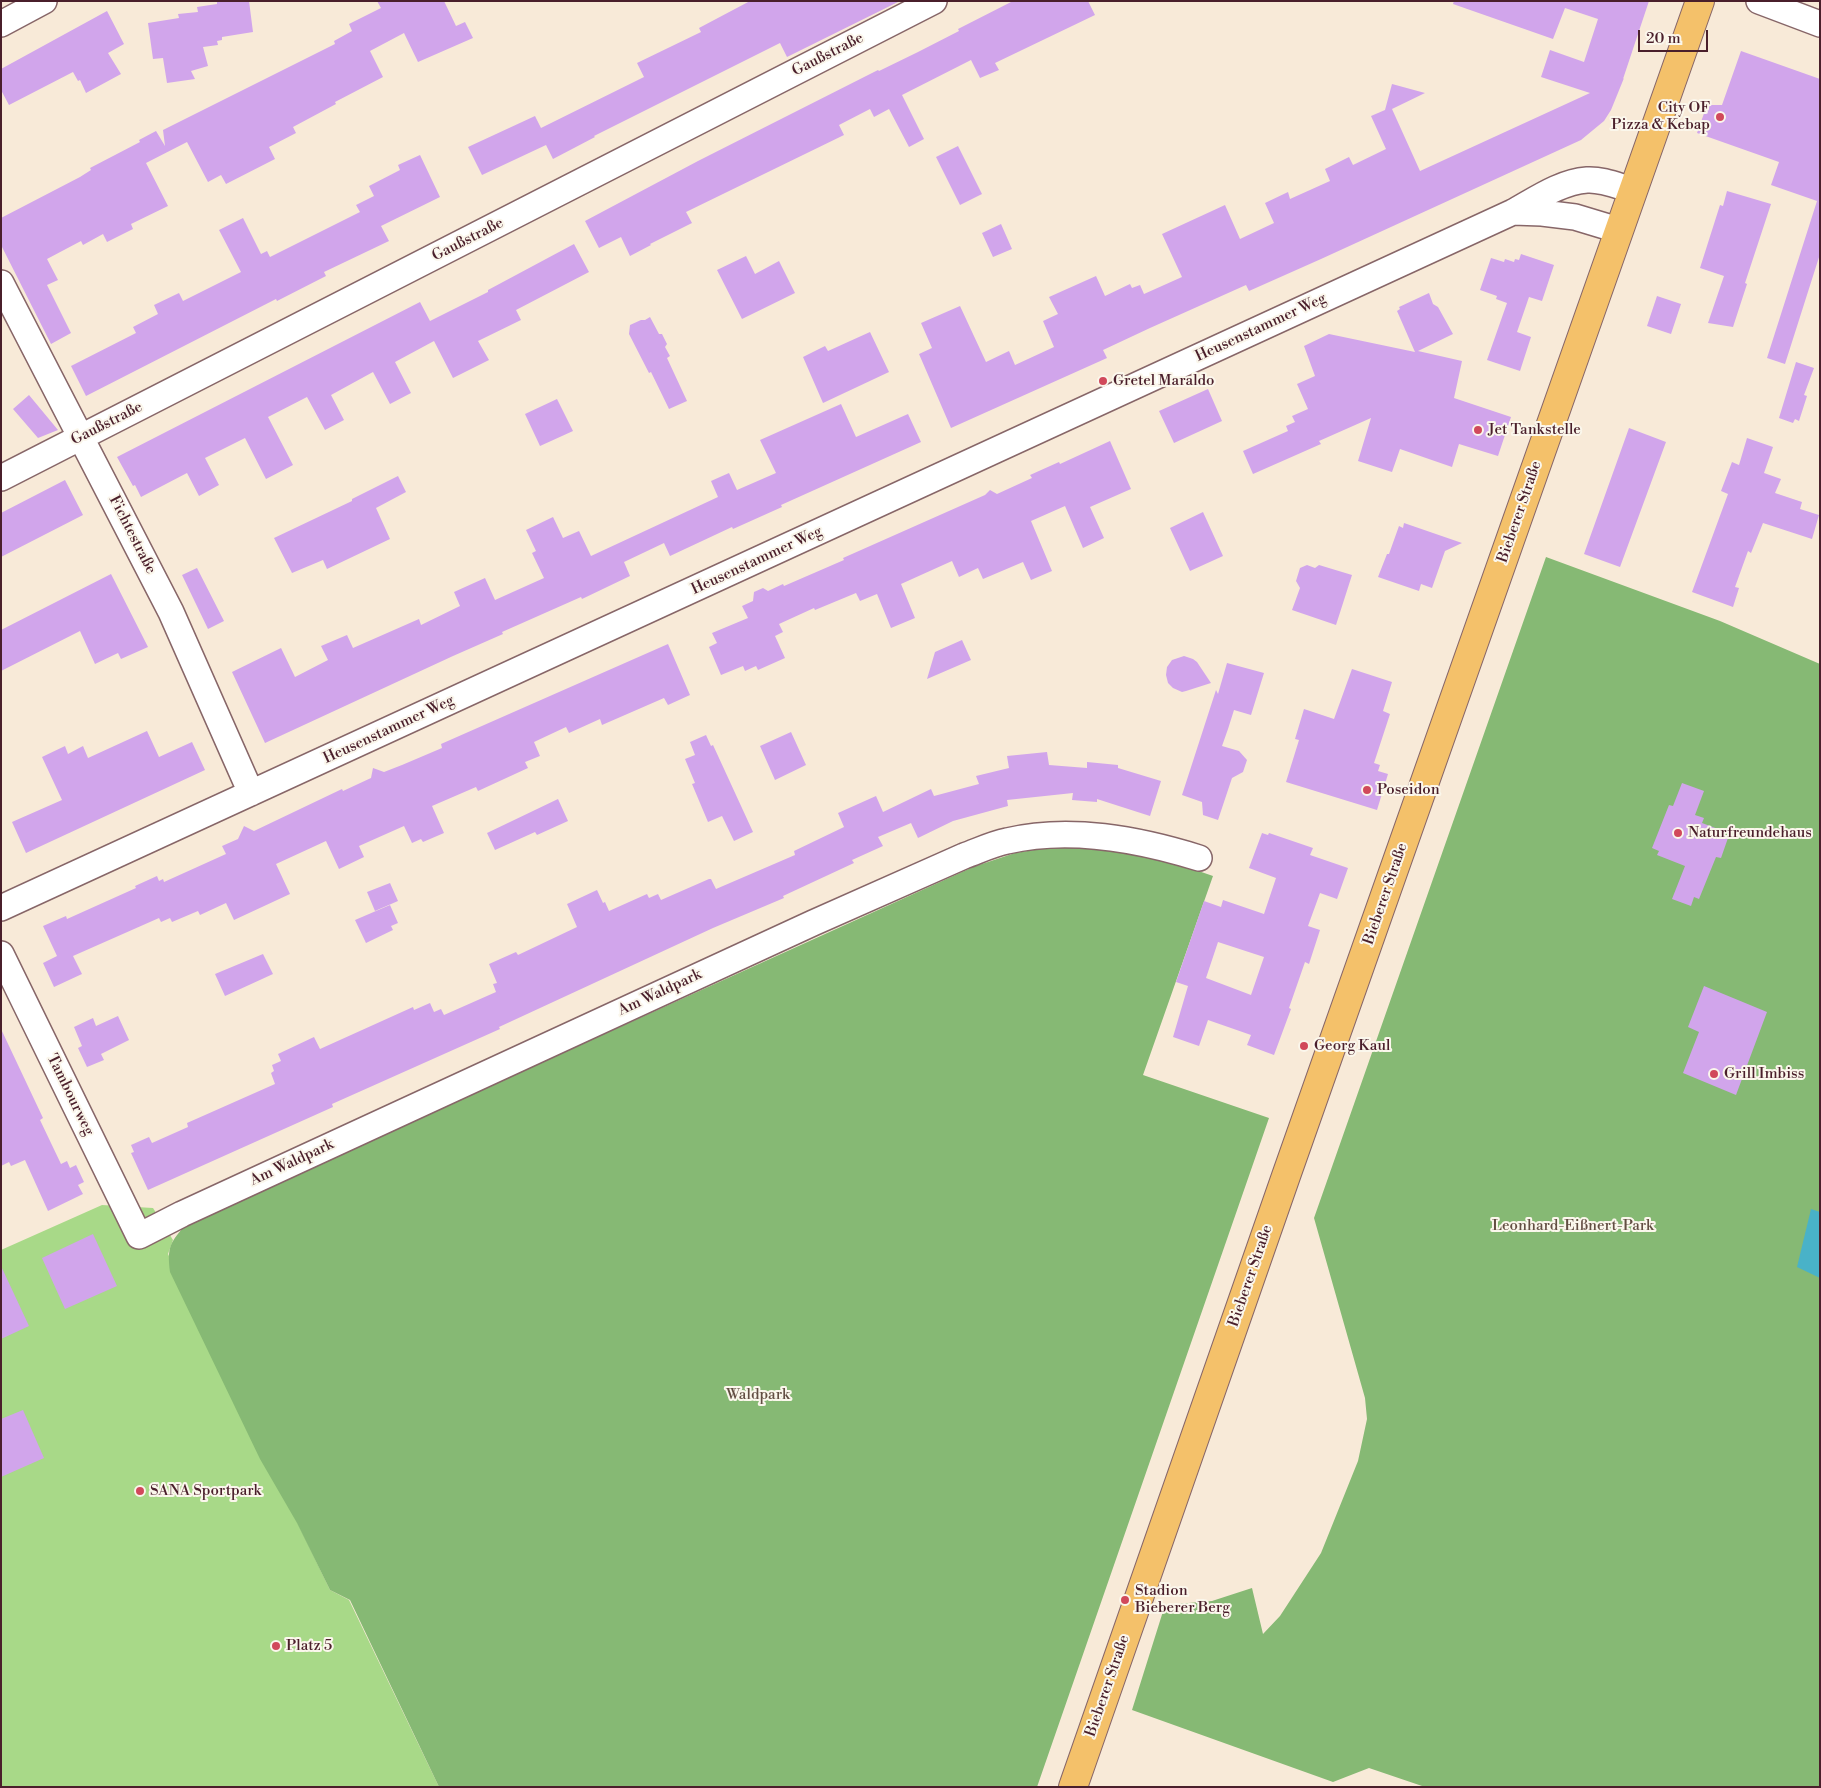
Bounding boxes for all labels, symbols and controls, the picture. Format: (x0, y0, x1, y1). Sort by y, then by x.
scale bar (1641, 20, 1711, 52)
street label: Gaußstraße (789, 29, 867, 81)
text: 20 m (1646, 29, 1681, 48)
place label: City OF Pizza & Kebap (1611, 99, 1710, 134)
marker: City OF Pizza & Kebap (1714, 111, 1726, 123)
street label: Gaußstraße (429, 214, 507, 266)
street label: Heusenstammer Weg (1193, 290, 1329, 366)
place label: Gretel Maraldo (1113, 372, 1215, 390)
marker: Gretel Maraldo (1097, 375, 1109, 387)
street label: Gaußstraße (68, 398, 146, 450)
place label: Jet Tankstelle (1488, 421, 1581, 439)
marker: Jet Tankstelle (1472, 424, 1484, 436)
street label: Bieberer Straße (1494, 459, 1546, 565)
street label: Fichtestraße (105, 493, 159, 577)
street label: Heusenstammer Weg (689, 523, 825, 599)
street label: Heusenstammer Weg (321, 692, 457, 768)
place label: Poseidon (1377, 781, 1440, 799)
marker: Poseidon (1361, 784, 1373, 796)
place label: Naturfreundehaus (1688, 824, 1812, 842)
marker: Naturfreundehaus (1672, 827, 1684, 839)
street label: Bieberer Straße (1360, 841, 1412, 947)
street label: Am Waldpark (615, 966, 705, 1020)
place label: Georg Kaul (1314, 1037, 1390, 1055)
marker: Georg Kaul (1298, 1040, 1310, 1052)
street label: Tambourweg (42, 1051, 98, 1139)
place label: Grill Imbiss (1724, 1065, 1804, 1083)
marker: Grill Imbiss (1708, 1068, 1720, 1080)
street label: Am Waldpark (247, 1136, 337, 1190)
park label: Leonhard-Eißnert-Park (1492, 1217, 1654, 1235)
street label: Bieberer Straße (1225, 1223, 1277, 1329)
park label: Waldpark (726, 1386, 790, 1404)
place label: SANA Sportpark (150, 1482, 261, 1500)
marker: SANA Sportpark (134, 1485, 146, 1497)
place label: Stadion Bieberer Berg (1135, 1582, 1230, 1617)
marker: Stadion Bieberer Berg (1119, 1594, 1131, 1606)
street label: Bieberer Straße (1082, 1633, 1134, 1739)
place label: Platz 5 (286, 1637, 332, 1655)
marker: Platz 5 (270, 1640, 282, 1652)

